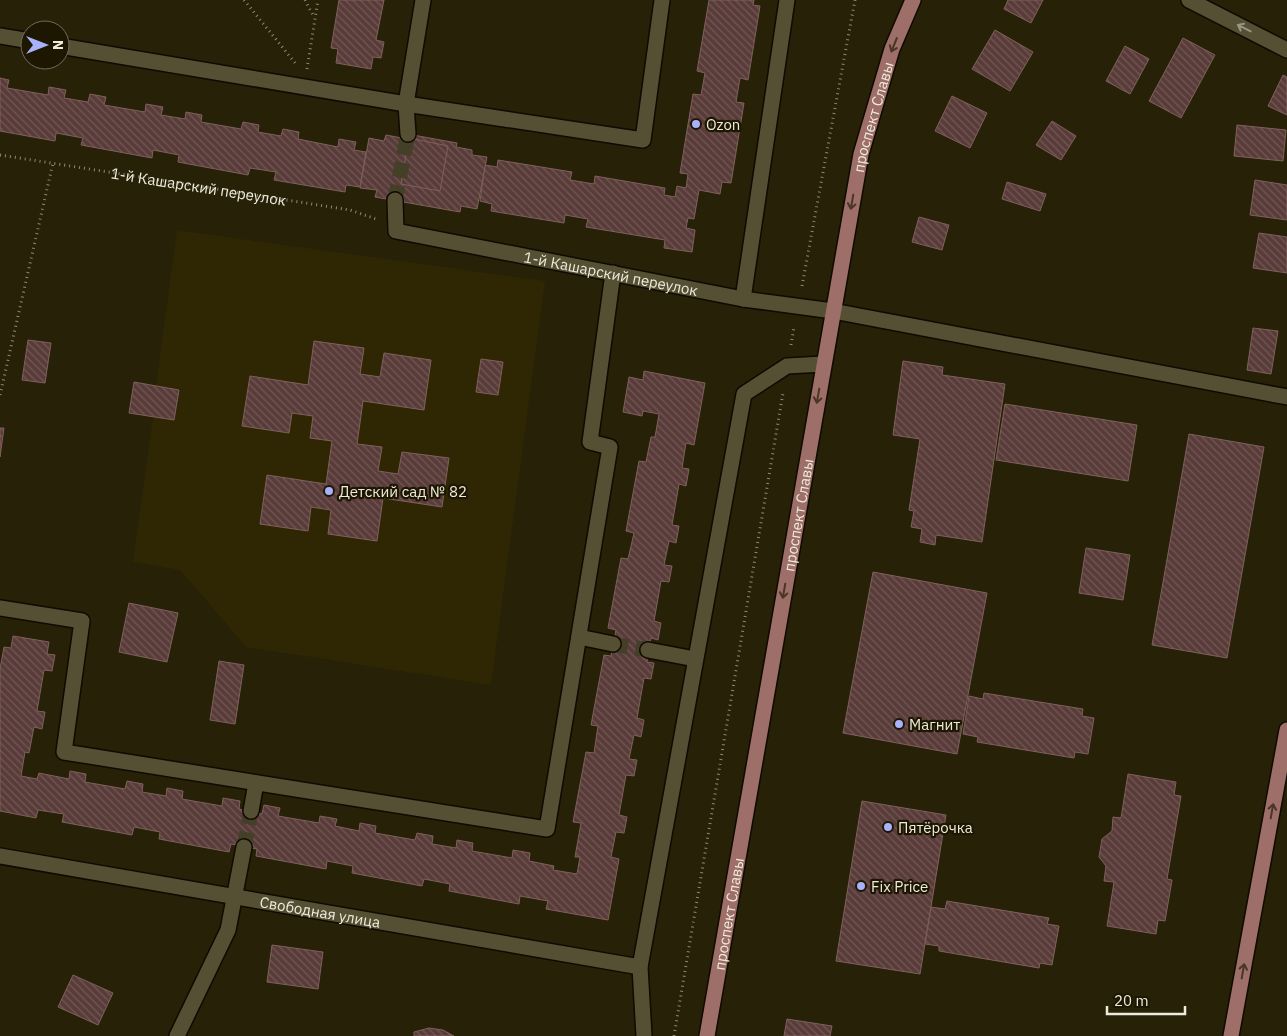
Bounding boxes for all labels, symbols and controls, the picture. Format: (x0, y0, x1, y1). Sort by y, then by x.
north arrow (20, 20, 70, 70)
one-way arrow (1236, 23, 1251, 33)
one-way arrow (889, 37, 898, 52)
text: N (49, 40, 67, 50)
street label: проспект Славы (848, 60, 897, 174)
place label: Ozon (706, 115, 740, 134)
marker: Ozon (690, 118, 702, 130)
street label: 1-й Кашарский переулок (110, 163, 288, 209)
one-way arrow (847, 193, 857, 209)
street label: 1-й Кашарский переулок (522, 247, 700, 299)
one-way arrow (812, 388, 822, 404)
street label: проспект Славы (779, 457, 817, 573)
place label: Детский сад № 82 (339, 482, 467, 501)
marker: Детский сад № 82 (323, 485, 335, 497)
one-way arrow (779, 582, 789, 598)
place label: Магнит (909, 715, 960, 734)
marker: Магнит (893, 718, 905, 730)
one-way arrow (1268, 803, 1278, 819)
place label: Пятёрочка (898, 818, 973, 837)
marker: Пятёрочка (882, 821, 894, 833)
street label: проспект Славы (709, 856, 748, 972)
place label: Fix Price (871, 877, 928, 896)
marker: Fix Price (855, 880, 867, 892)
street label: Свободная улица (258, 892, 382, 931)
one-way arrow (1239, 963, 1248, 979)
scale bar (1107, 984, 1184, 1016)
text: 20 m (1114, 991, 1149, 1010)

